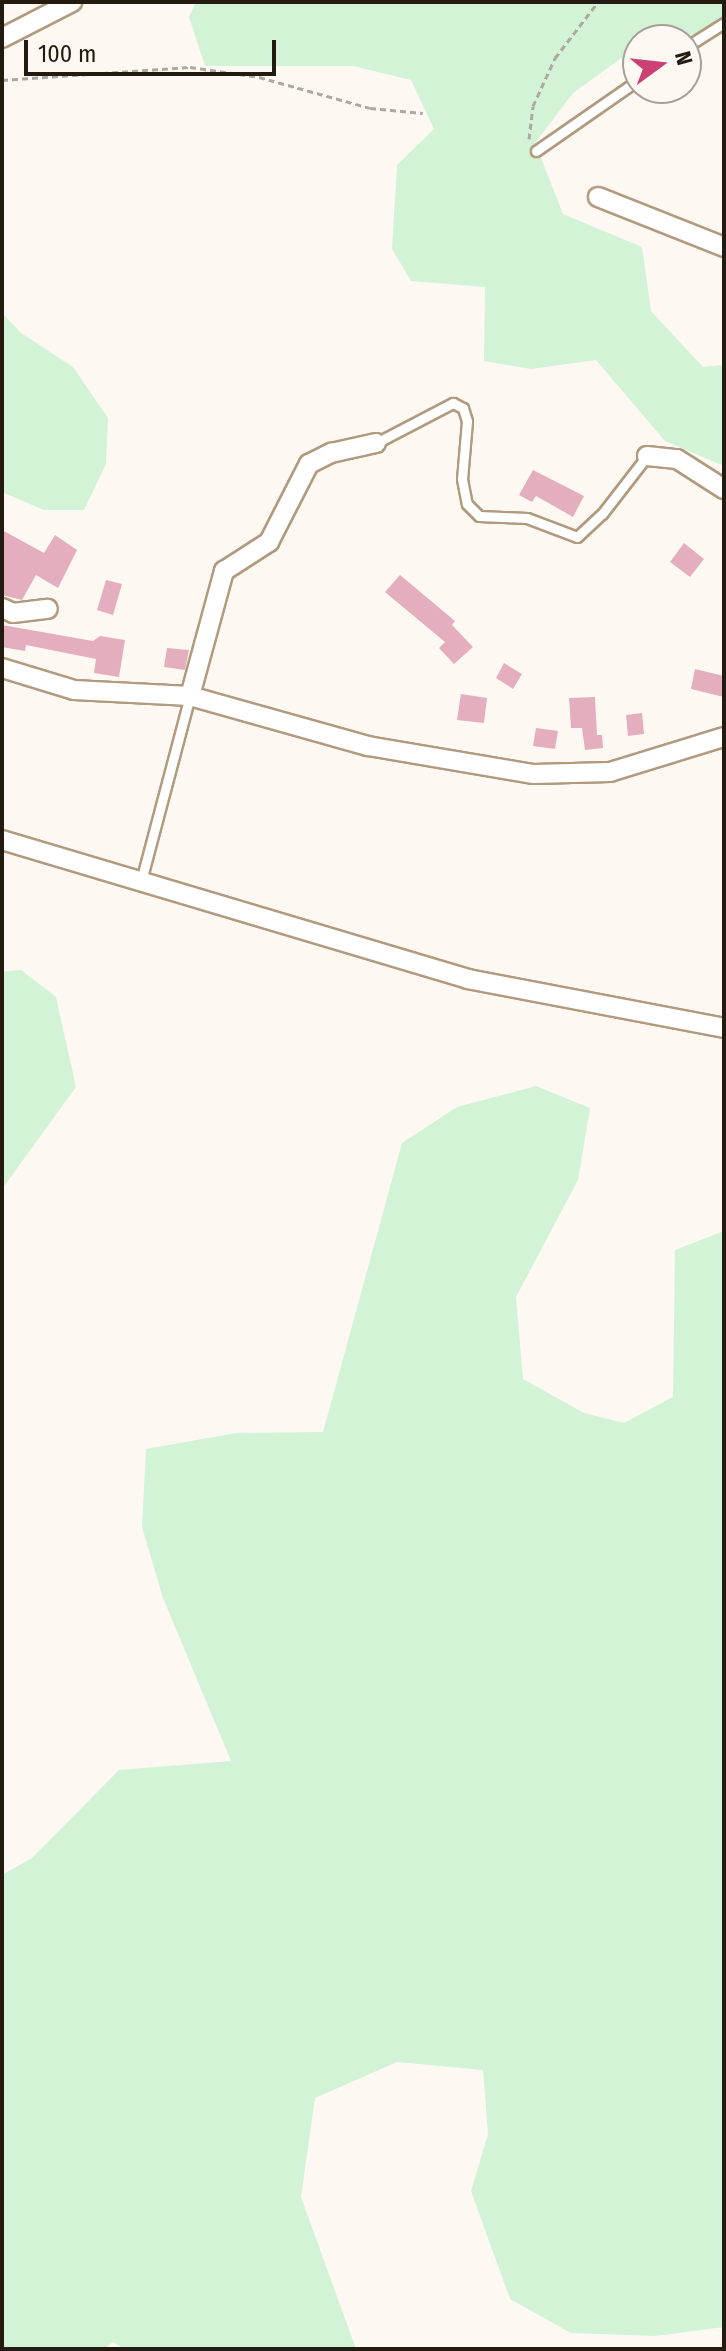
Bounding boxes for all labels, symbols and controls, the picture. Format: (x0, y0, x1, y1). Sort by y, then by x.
scale bar (28, 24, 280, 74)
north arrow (622, 24, 702, 104)
text: 100 m (38, 40, 96, 68)
text: N (669, 48, 698, 68)

